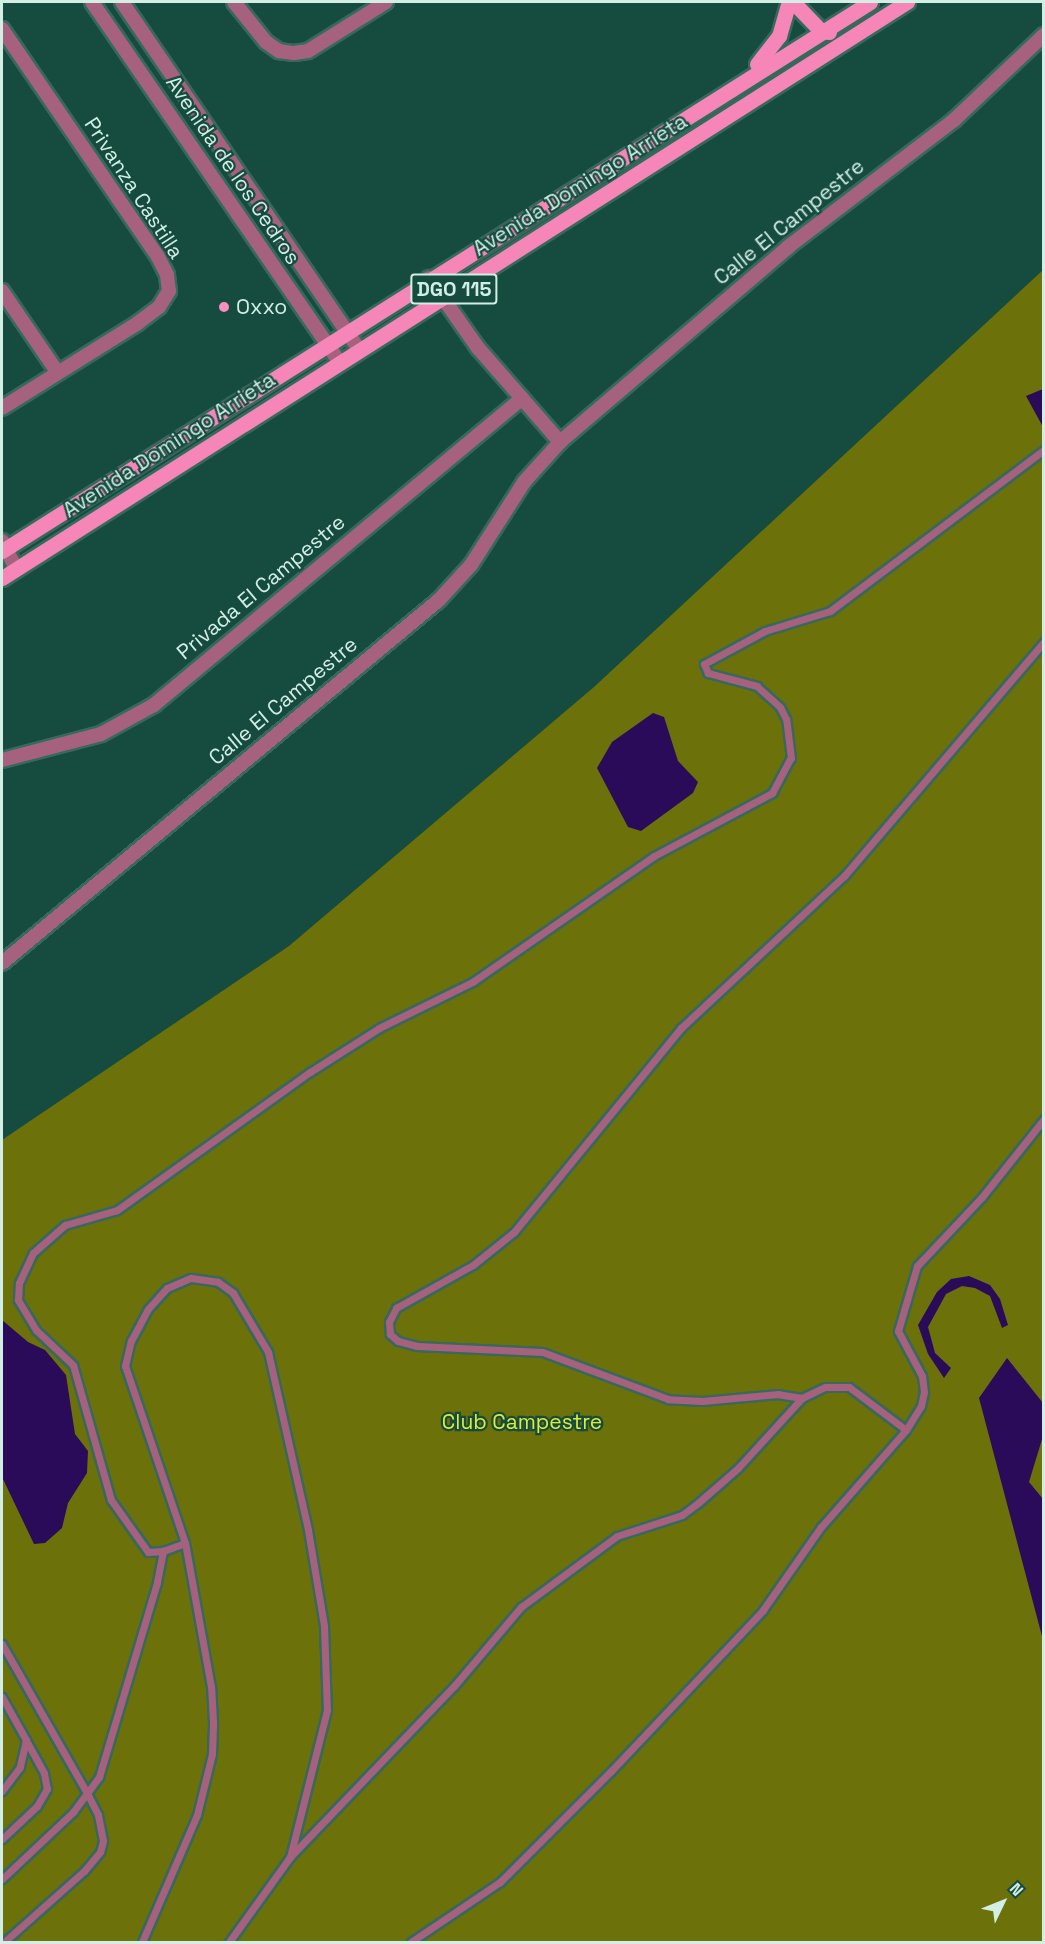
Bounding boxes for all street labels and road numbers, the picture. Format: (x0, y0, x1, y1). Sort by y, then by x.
street label: Avenida de los Cedros (160, 71, 306, 269)
street label: Avenida Domingo Arrieta (468, 109, 692, 261)
street label: Privanza Castilla (79, 113, 189, 263)
street label: Calle El Campestre (709, 154, 869, 290)
road number: DGO 115 (409, 272, 499, 306)
street label: Avenida Domingo Arrieta (58, 367, 280, 523)
street label: Privada El Campestre (172, 509, 350, 665)
street label: Calle El Campestre (204, 632, 362, 770)

